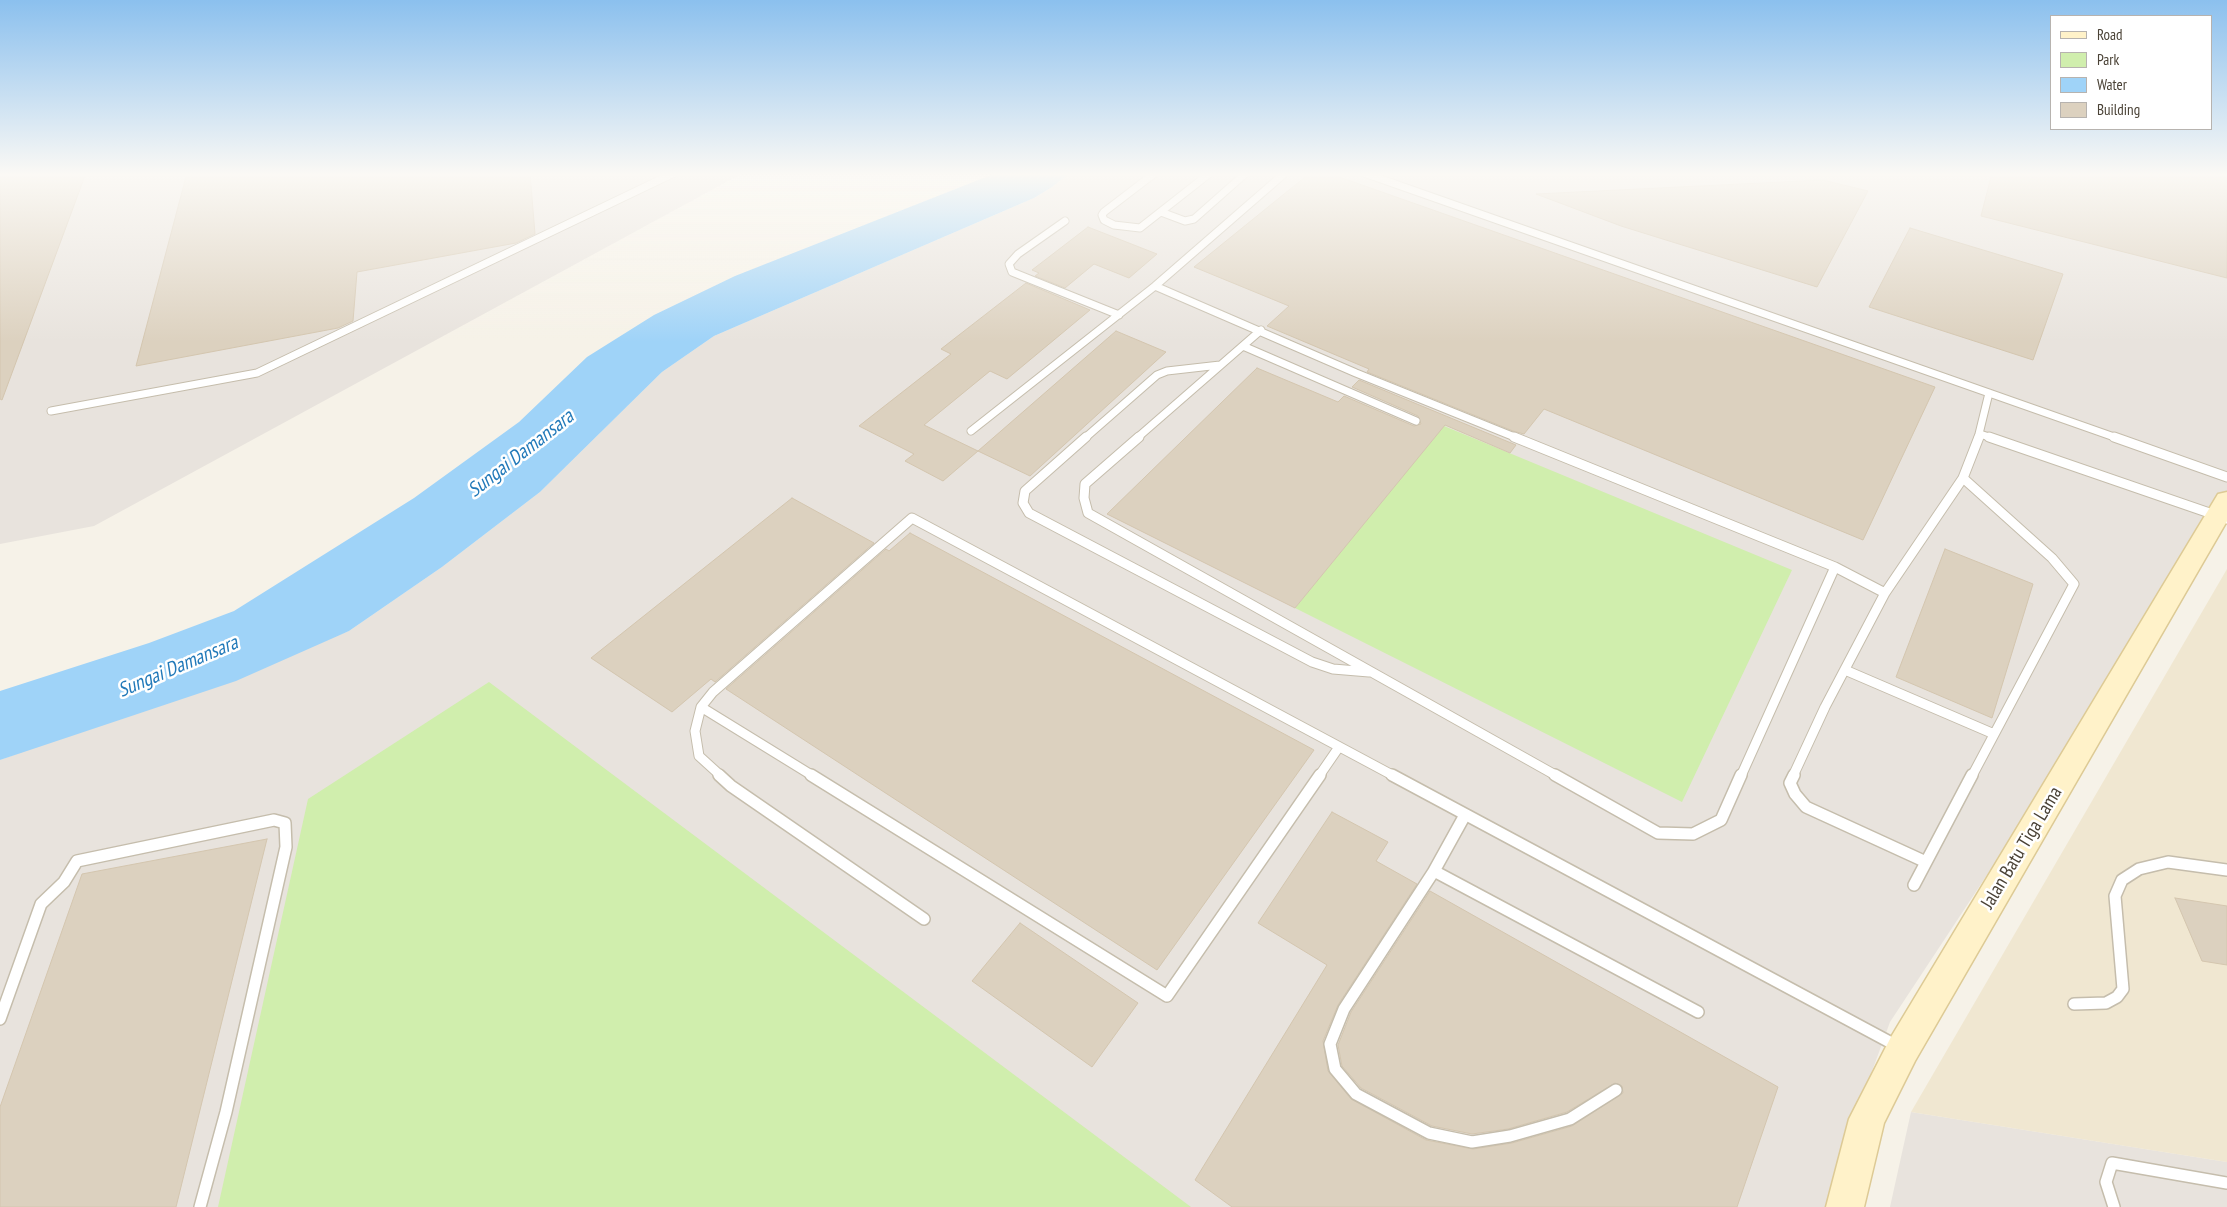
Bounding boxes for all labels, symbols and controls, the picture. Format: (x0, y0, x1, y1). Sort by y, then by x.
legend (2050, 15, 2212, 130)
text: Road (2097, 25, 2123, 44)
text: Park (2097, 50, 2119, 69)
text: Water (2097, 75, 2127, 94)
text: Building (2097, 100, 2140, 119)
water label: Sungai Damansara (463, 405, 579, 503)
water label: Sungai Damansara (115, 631, 241, 703)
street label: Jalan Batu Tiga Lama (1977, 783, 2067, 913)

